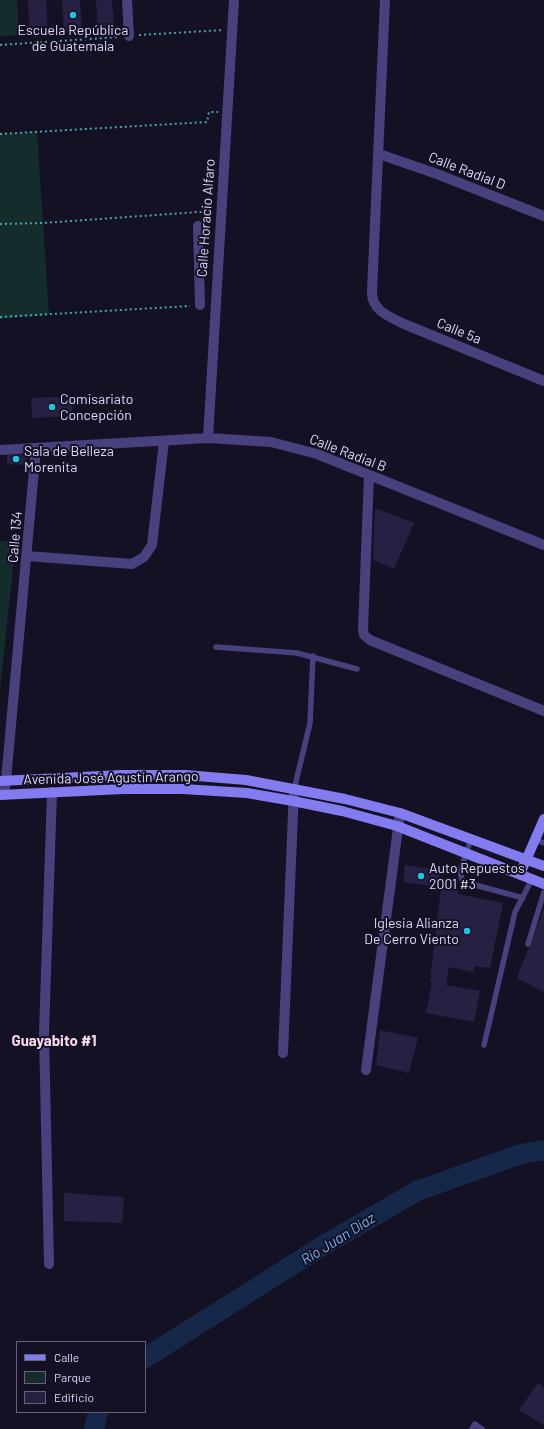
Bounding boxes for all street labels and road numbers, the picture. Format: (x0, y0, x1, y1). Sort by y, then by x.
street label: Calle Radial D (426, 149, 508, 193)
street label: Calle Horacio Alfaro (193, 158, 219, 278)
street label: Calle 5a (434, 314, 484, 348)
street label: Calle Radial B (307, 431, 389, 475)
street label: Calle 134 (4, 510, 26, 564)
street label: Avenida José Agustín Arango (23, 768, 199, 788)

